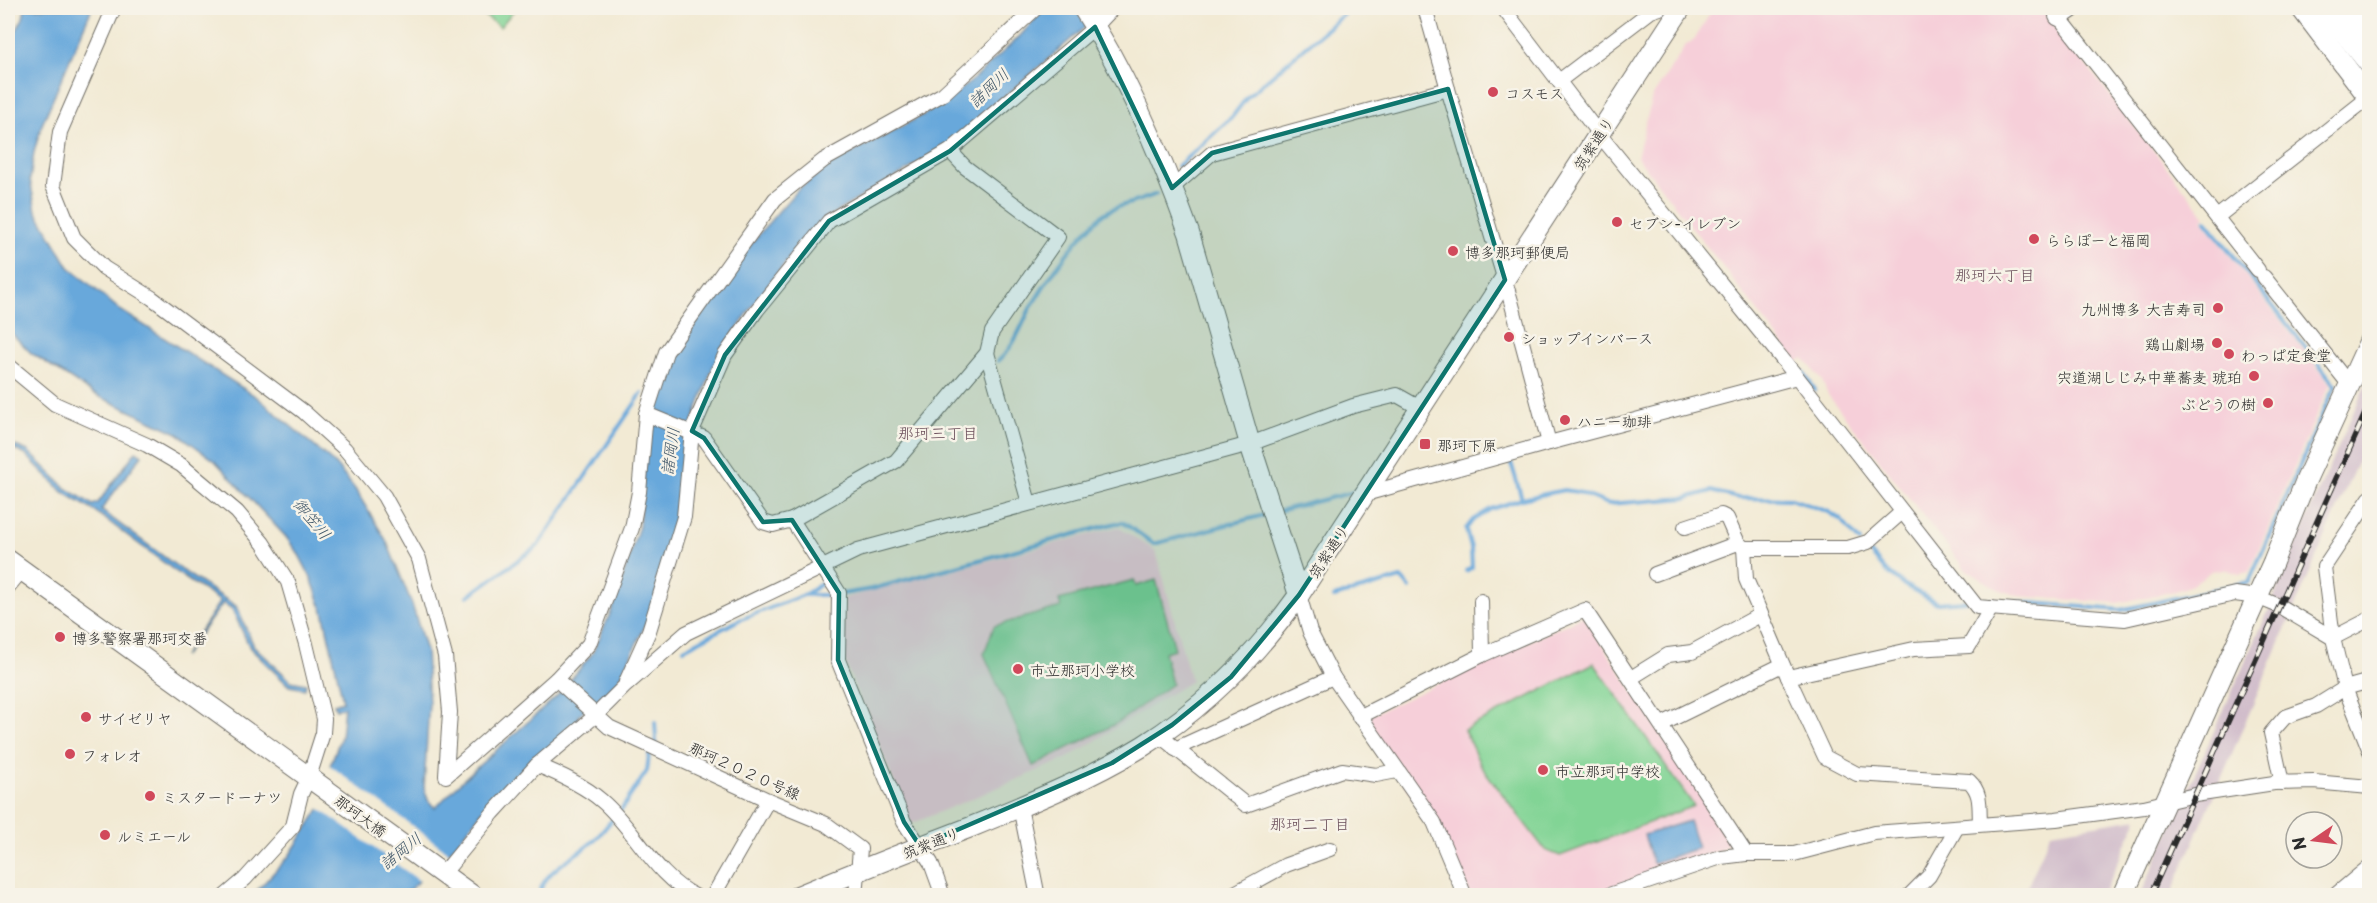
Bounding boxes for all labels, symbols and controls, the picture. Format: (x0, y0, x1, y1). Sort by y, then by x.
water label: 諸岡川 (962, 62, 1014, 112)
place label: コスモス (1505, 81, 1564, 104)
marker: コスモス (1486, 85, 1500, 99)
street label: 筑紫通り (1567, 112, 1619, 174)
place label: セブン-イレブン (1629, 211, 1741, 234)
marker: セブン-イレブン (1610, 215, 1624, 229)
place label: ららぽーと福岡 (2046, 228, 2150, 251)
marker: ららぽーと福岡 (2027, 232, 2041, 246)
place label: 博多那珂郵便局 (1465, 240, 1570, 263)
marker: 博多那珂郵便局 (1446, 244, 1460, 258)
district label: 那珂六丁目 (1955, 262, 2035, 286)
place label: 九州博多 大吉寿司 (2081, 297, 2206, 320)
marker: 九州博多 大吉寿司 (2211, 301, 2225, 315)
place label: ショップインバース (1521, 326, 1653, 349)
marker: ショップインバース (1502, 330, 1516, 344)
place label: 鶏山劇場 (2145, 332, 2205, 355)
marker: 鶏山劇場 (2210, 336, 2224, 350)
place label: わっぱ定食堂 (2241, 343, 2331, 366)
marker: わっぱ定食堂 (2222, 347, 2236, 361)
place label: 宍道湖しじみ中華蕎麦 琥珀 (2057, 365, 2242, 388)
marker: 宍道湖しじみ中華蕎麦 琥珀 (2247, 369, 2261, 383)
place label: ぶどうの樹 (2181, 392, 2256, 415)
marker: ぶどうの樹 (2261, 396, 2275, 410)
place label: ハニー珈琲 (1577, 409, 1652, 432)
marker: ハニー珈琲 (1558, 413, 1572, 427)
district label: 那珂三丁目 (898, 420, 978, 444)
water label: 諸岡川 (654, 426, 684, 476)
place label: 那珂下原 (1437, 433, 1497, 456)
marker: 那珂下原 (1418, 437, 1432, 451)
water label: 御笠川 (288, 492, 338, 544)
street label: 筑紫通り (1302, 520, 1354, 582)
place label: 博多警察署那珂交番 (72, 626, 207, 649)
marker: 博多警察署那珂交番 (53, 630, 67, 644)
place label: 市立那珂小学校 (1030, 658, 1135, 681)
marker: 市立那珂小学校 (1011, 662, 1025, 676)
place label: サイゼリヤ (98, 706, 172, 729)
marker: サイゼリヤ (79, 710, 93, 724)
street label: 那珂２０２０号線 (686, 735, 804, 805)
place label: フォレオ (82, 743, 142, 766)
marker: フォレオ (63, 747, 77, 761)
place label: 市立那珂中学校 (1555, 759, 1660, 782)
marker: 市立那珂中学校 (1536, 763, 1550, 777)
place label: ミスタードーナツ (162, 785, 282, 808)
street label: 那珂大橋 (330, 788, 392, 842)
marker: ミスタードーナツ (143, 789, 157, 803)
north arrow (2284, 810, 2344, 870)
district label: 那珂二丁目 (1270, 811, 1350, 835)
street label: 筑紫通り (899, 820, 963, 864)
place label: ルミエール (117, 824, 191, 847)
water label: 諸岡川 (374, 826, 426, 874)
marker: ルミエール (98, 828, 112, 842)
text: N (2285, 835, 2312, 853)

